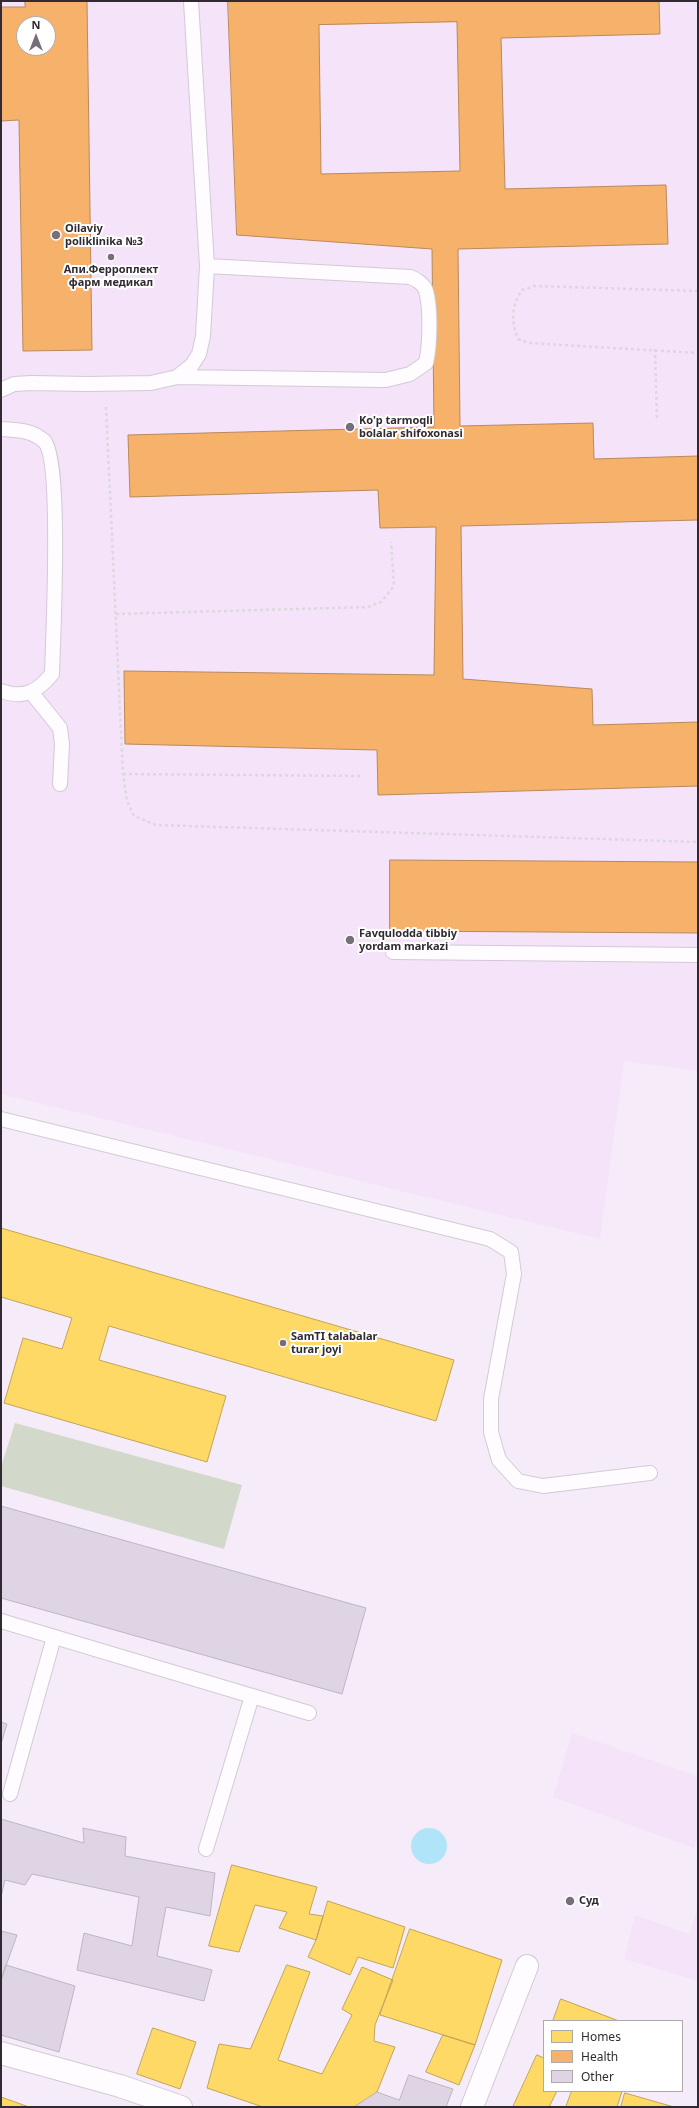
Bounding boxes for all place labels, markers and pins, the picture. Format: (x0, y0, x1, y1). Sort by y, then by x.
place label: Oilaviy poliklinika №3 (65, 222, 143, 248)
marker: Oilaviy poliklinika №3 (50, 229, 62, 241)
marker: Апи.Ферроплект фарм медикал (106, 252, 116, 262)
place label: Апи.Ферроплект фарм медикал (64, 263, 158, 289)
place label: Ko'p tarmoqli bolalar shifoxonasi (359, 414, 463, 440)
marker: Ko'p tarmoqli bolalar shifoxonasi (344, 421, 356, 433)
place label: Favqulodda tibbiy yordam markazi (359, 927, 457, 953)
marker: Favqulodda tibbiy yordam markazi (344, 934, 356, 946)
place label: SamTI talabalar turar joyi (291, 1330, 377, 1356)
marker: SamTI talabalar turar joyi (278, 1338, 288, 1348)
place label: Суд (579, 1894, 599, 1908)
marker: Суд (564, 1895, 576, 1907)

